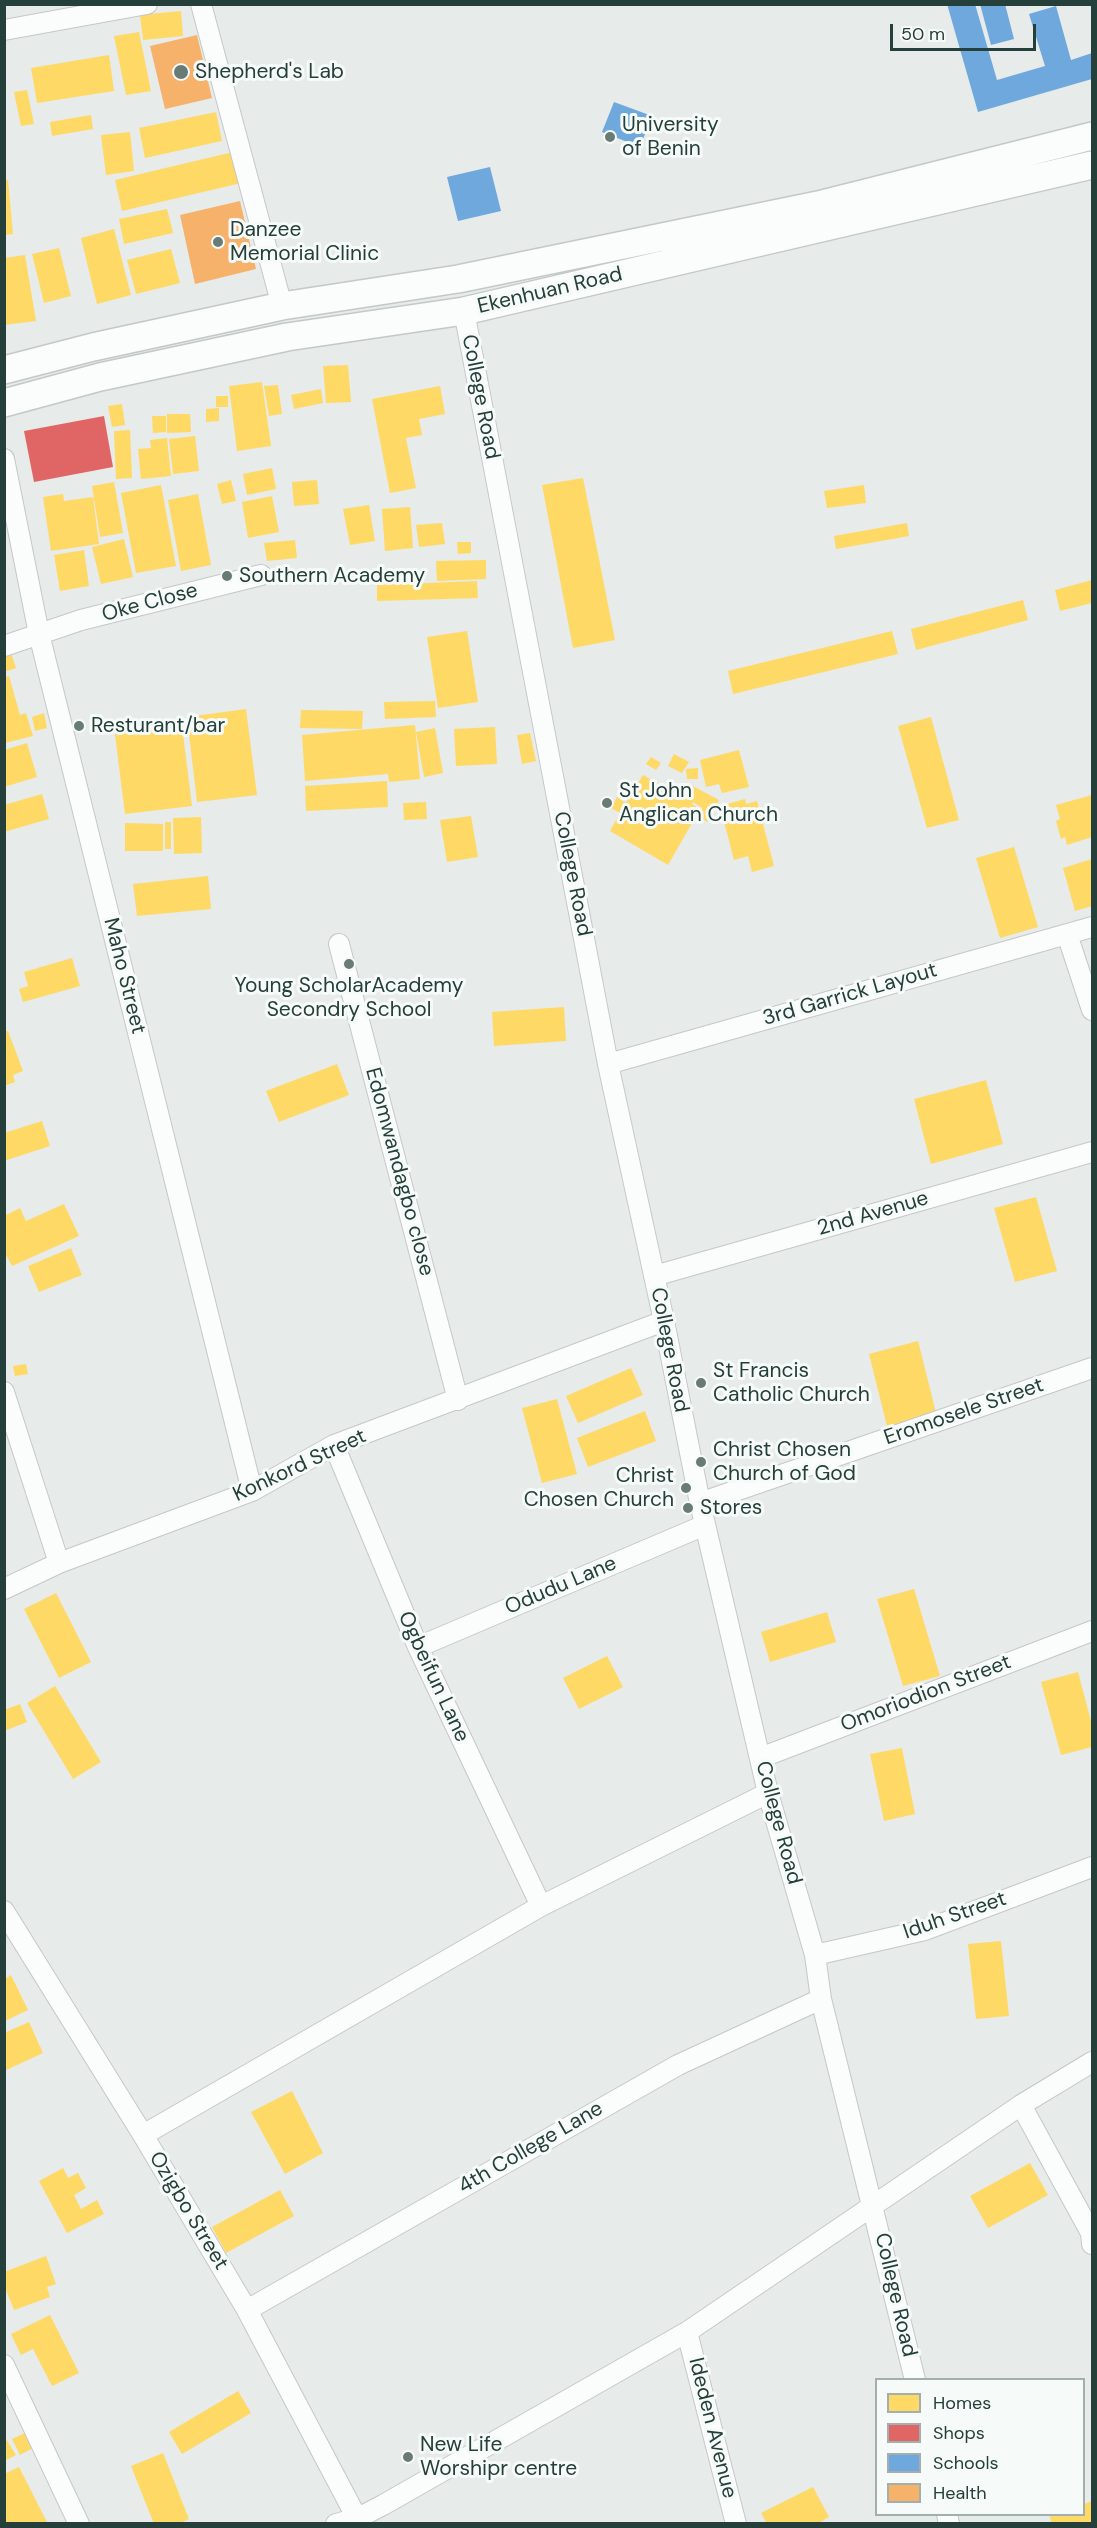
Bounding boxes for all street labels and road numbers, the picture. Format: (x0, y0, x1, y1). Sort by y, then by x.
street label: Ekenhuan Road (475, 262, 625, 320)
street label: College Road (456, 333, 504, 461)
street label: Oke Close (99, 578, 201, 628)
street label: College Road (548, 810, 596, 938)
street label: Maho Street (97, 915, 151, 1037)
street label: 3rd Garrick Layout (760, 958, 940, 1032)
street label: Edomwandagbo close (359, 1065, 439, 1279)
street label: 2nd Avenue (815, 1186, 931, 1242)
street label: College Road (645, 1286, 693, 1414)
street label: Eromosele Street (881, 1373, 1047, 1451)
street label: Konkord Street (229, 1424, 371, 1508)
street label: Odudu Lane (501, 1551, 621, 1621)
street label: Ogbeifun Lane (392, 1608, 474, 1746)
street label: Omoriodion Street (837, 1650, 1015, 1738)
street label: College Road (749, 1759, 807, 1887)
street label: Iduh Street (900, 1887, 1010, 1945)
street label: 4th College Lane (454, 2096, 608, 2200)
street label: Ozigbo Street (143, 2147, 233, 2275)
street label: College Road (869, 2231, 921, 2359)
street label: Ideden Avenue (682, 2355, 742, 2501)

